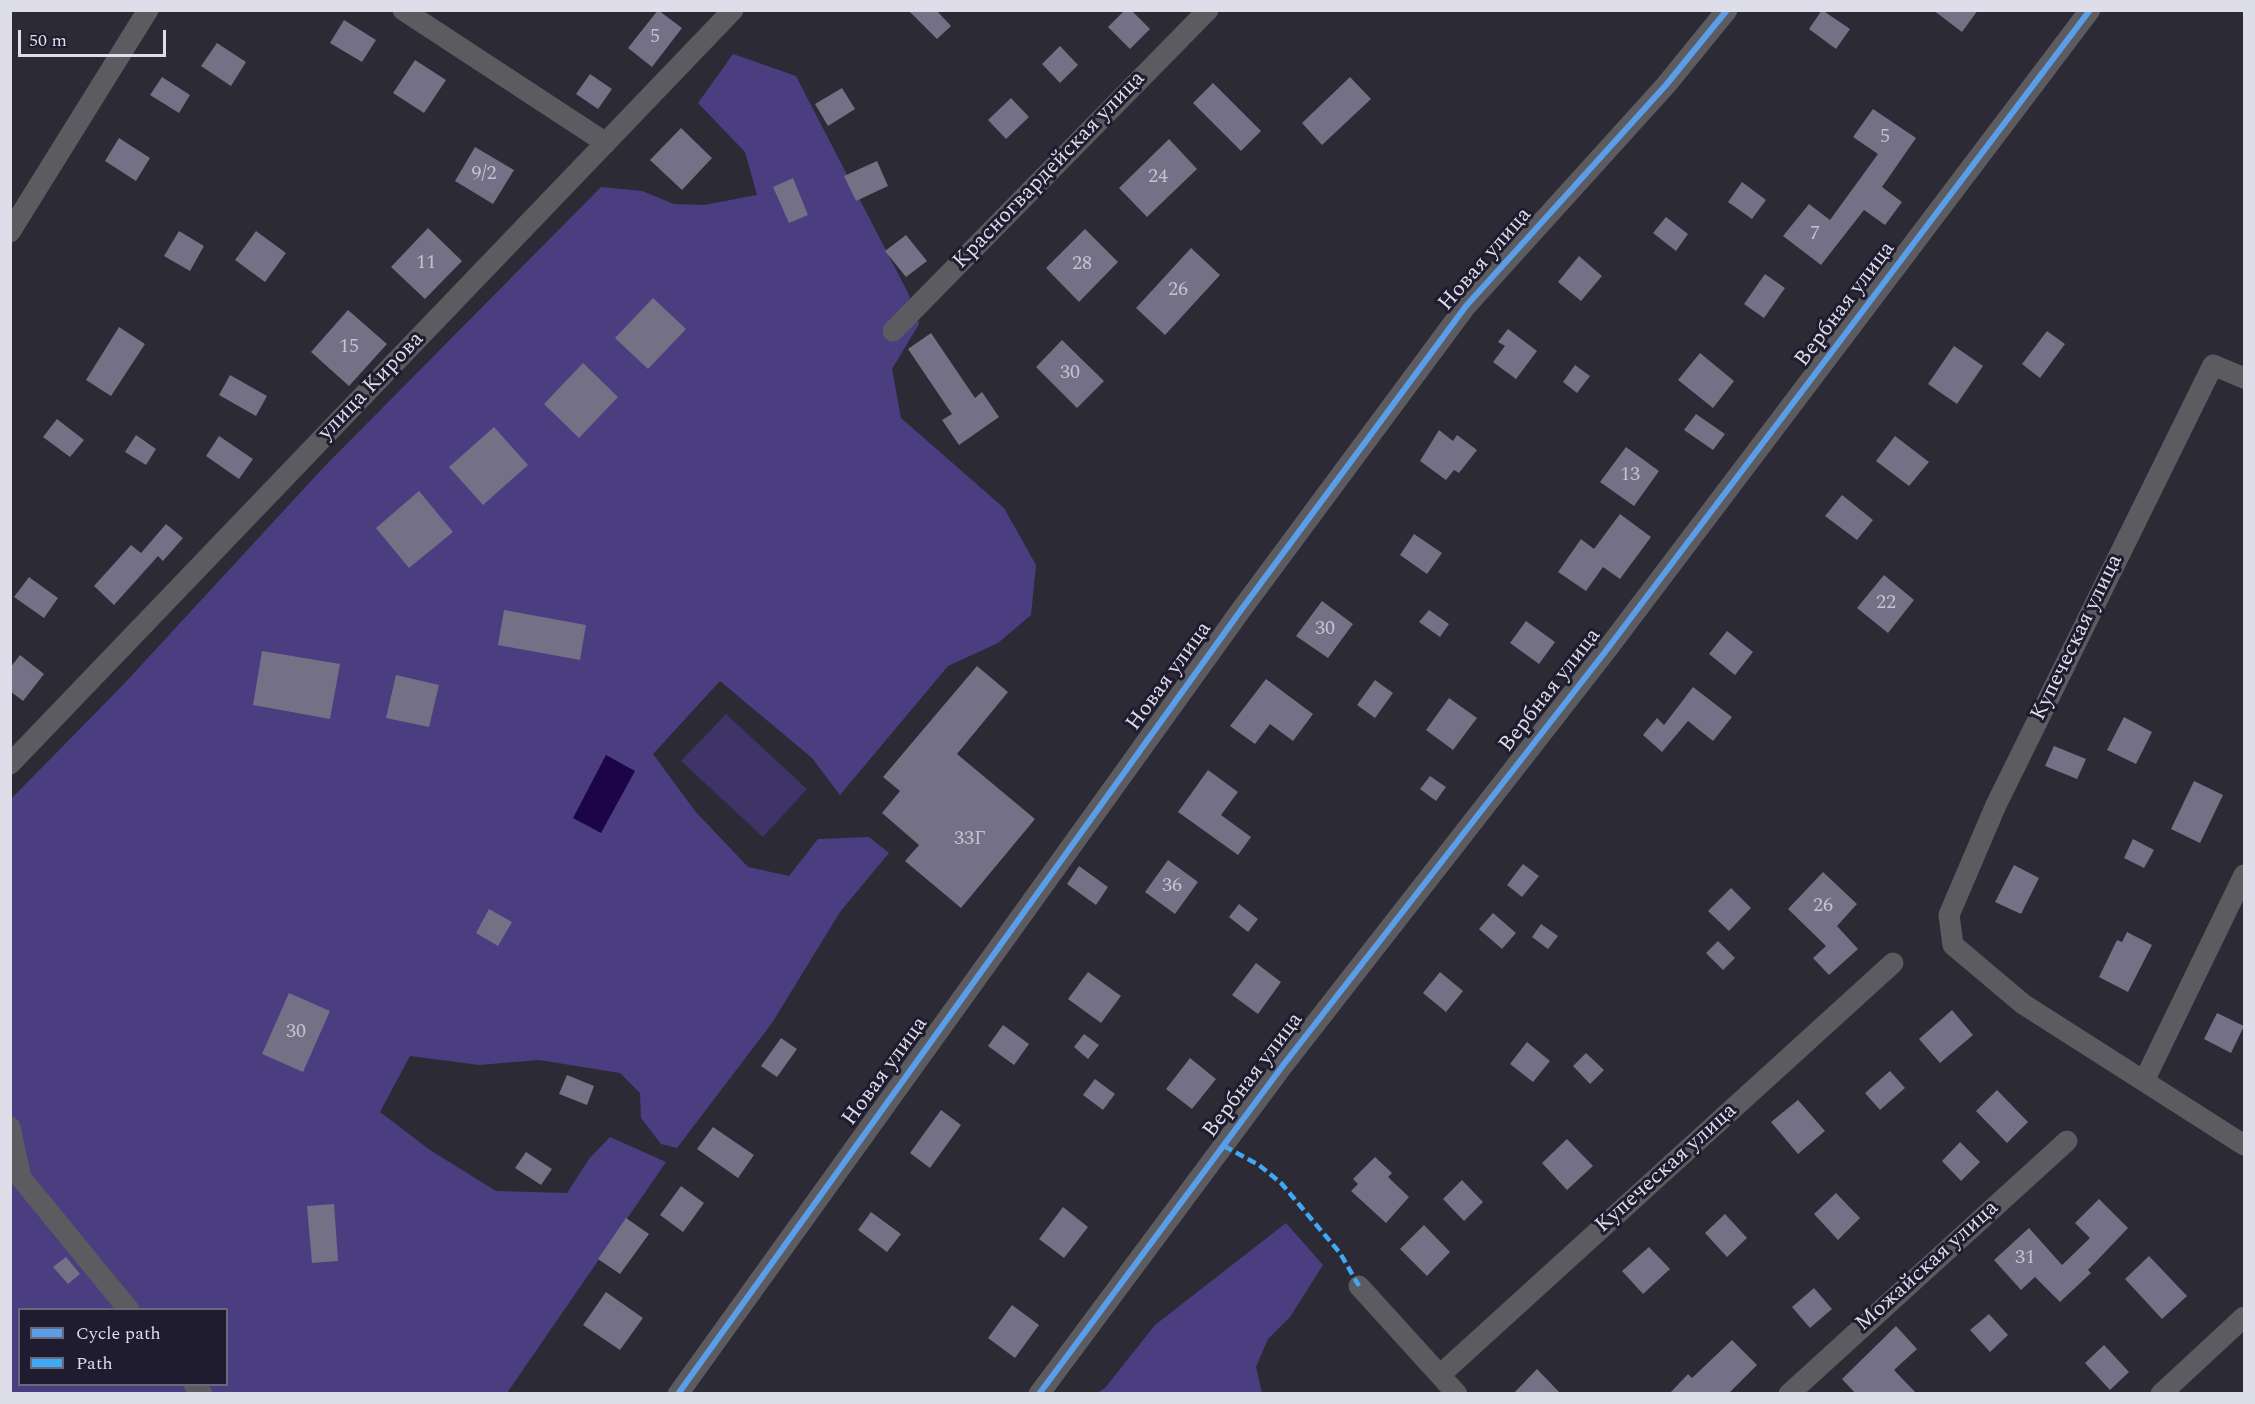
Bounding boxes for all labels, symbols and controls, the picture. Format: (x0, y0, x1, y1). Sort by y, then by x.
scale bar (21, 18, 170, 56)
house number: 5 (650, 26, 660, 50)
text: 50 m (29, 27, 67, 54)
street label: Красногвардейская улица (948, 67, 1152, 275)
house number: 5 (1880, 126, 1890, 150)
house number: 9/2 (472, 163, 496, 187)
house number: 24 (1148, 166, 1168, 190)
street label: Новая улица (1434, 203, 1538, 317)
house number: 7 (1810, 223, 1820, 247)
street label: Вербная улица (1790, 237, 1902, 373)
house number: 11 (416, 252, 436, 276)
house number: 28 (1072, 253, 1092, 277)
house number: 26 (1168, 279, 1188, 303)
street label: улица Кирова (314, 327, 430, 447)
house number: 15 (339, 336, 359, 360)
house number: 30 (1060, 362, 1080, 386)
house number: 13 (1620, 464, 1640, 488)
street label: Купеческая улица (2026, 551, 2130, 725)
house number: 22 (1876, 592, 1896, 616)
street label: Новая улица (1122, 617, 1218, 737)
house number: 30 (1315, 618, 1335, 642)
street label: Вербная улица (1494, 624, 1608, 758)
house number: 33Г (954, 828, 986, 852)
house number: 36 (1162, 875, 1182, 899)
house number: 26 (1813, 895, 1833, 919)
street label: Вербная улица (1198, 1008, 1310, 1144)
street label: Новая улица (838, 1012, 934, 1132)
house number: 30 (286, 1021, 306, 1045)
street label: Купеческая улица (1591, 1098, 1743, 1240)
street label: Можайская улица (1851, 1196, 2005, 1338)
house number: 31 (2015, 1247, 2035, 1271)
legend (18, 1308, 228, 1386)
text: Cycle path (76, 1320, 161, 1347)
text: Path (76, 1350, 113, 1377)

